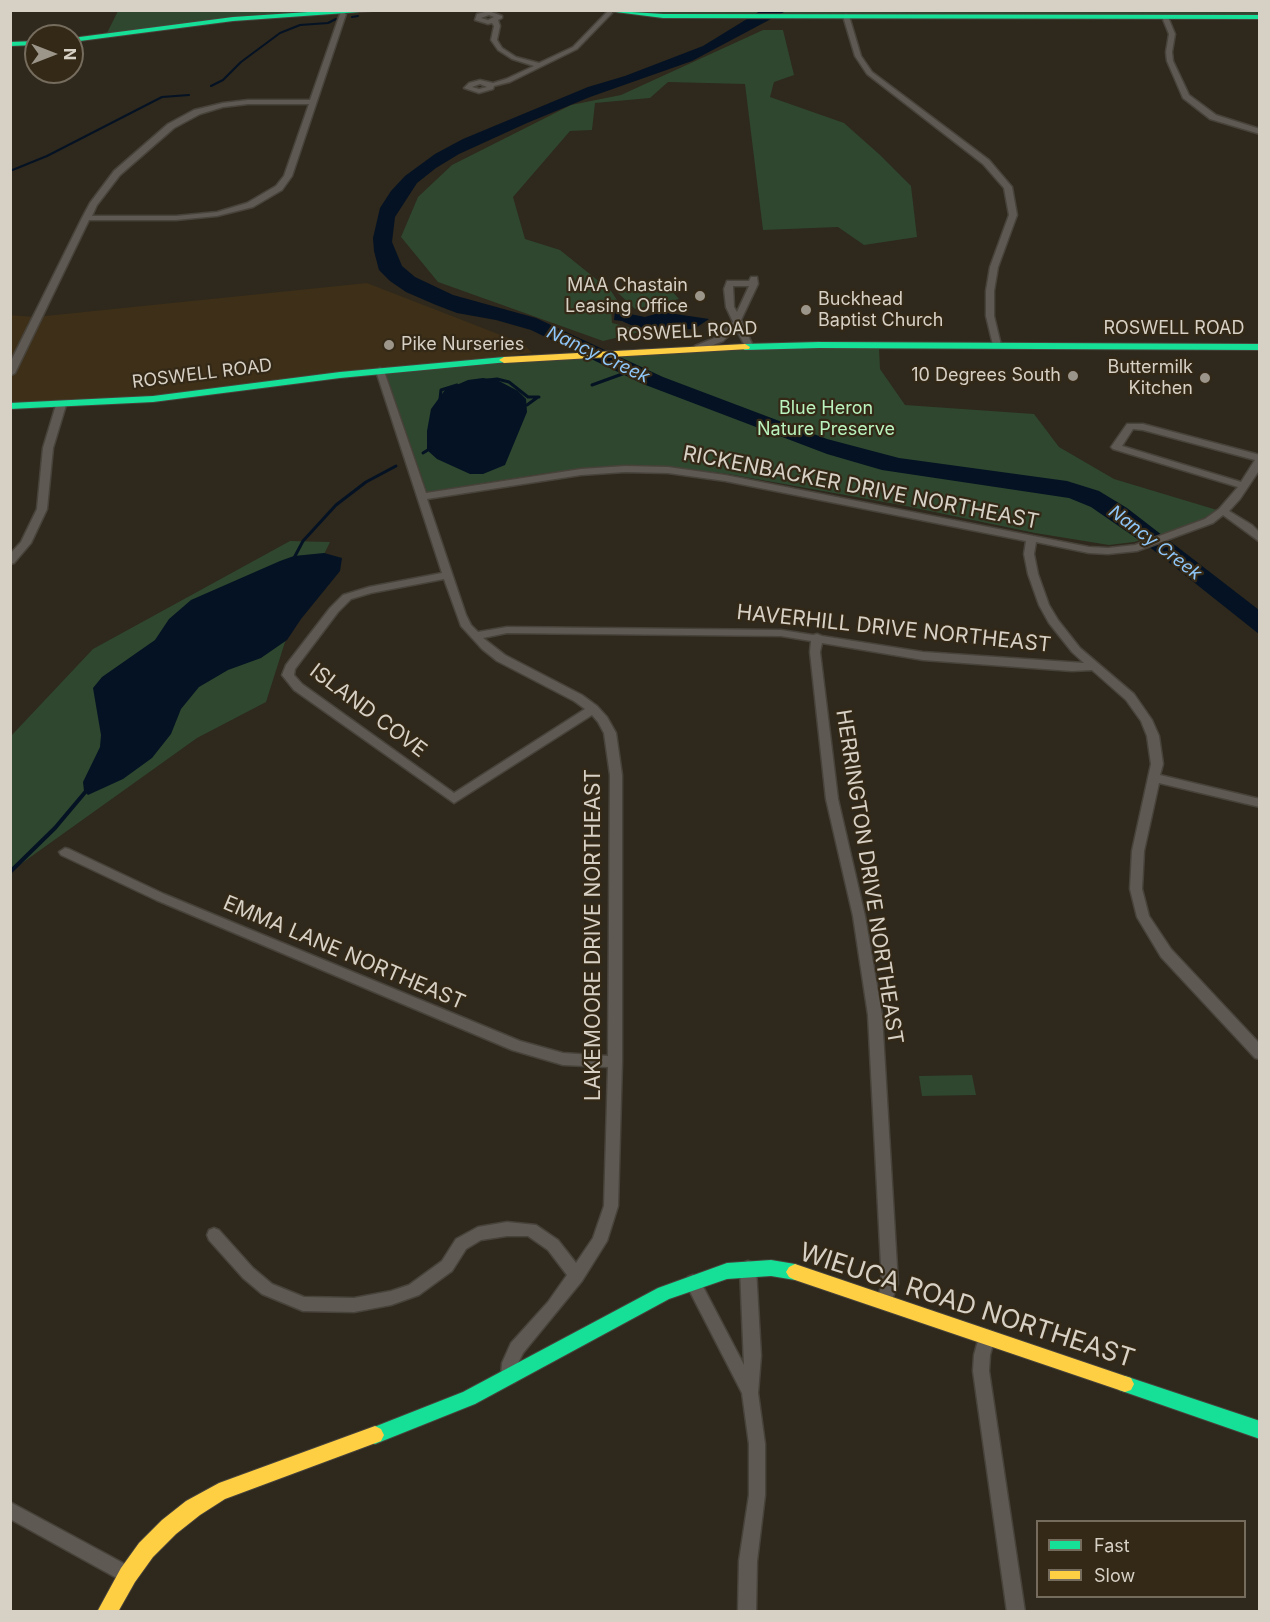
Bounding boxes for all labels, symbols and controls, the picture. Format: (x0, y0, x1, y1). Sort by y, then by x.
north arrow (24, 24, 84, 84)
text: N (60, 48, 80, 60)
place label: MAA Chastain Leasing Office (565, 275, 688, 318)
marker: MAA Chastain Leasing Office (693, 289, 707, 303)
place label: Buckhead Baptist Church (818, 289, 943, 332)
marker: Buckhead Baptist Church (799, 303, 813, 317)
street label: ROSWELL ROAD (616, 318, 758, 346)
street label: ROSWELL ROAD (1103, 318, 1245, 340)
water label: Nancy Creek (543, 322, 653, 388)
place label: Pike Nurseries (401, 334, 524, 356)
marker: Pike Nurseries (382, 338, 396, 352)
street label: ROSWELL ROAD (131, 355, 273, 393)
place label: Buttermilk Kitchen (1108, 357, 1193, 400)
place label: 10 Degrees South (911, 365, 1061, 387)
marker: 10 Degrees South (1066, 369, 1080, 383)
marker: Buttermilk Kitchen (1198, 371, 1212, 385)
park label: Blue Heron Nature Preserve (757, 398, 895, 440)
street label: RICKENBACKER DRIVE NORTHEAST (681, 441, 1041, 535)
water label: Nancy Creek (1104, 501, 1206, 585)
street label: HAVERHILL DRIVE NORTHEAST (735, 600, 1053, 658)
street label: ISLAND COVE (304, 659, 432, 763)
street label: HERRINGTON DRIVE NORTHEAST (830, 708, 908, 1046)
street label: LAKEMOORE DRIVE NORTHEAST (581, 769, 607, 1101)
street label: EMMA LANE NORTHEAST (219, 891, 469, 1015)
street label: WIEUCA ROAD NORTHEAST (796, 1237, 1138, 1375)
legend (1036, 1520, 1246, 1598)
text: Fast (1094, 1535, 1130, 1556)
text: Slow (1094, 1565, 1135, 1586)

